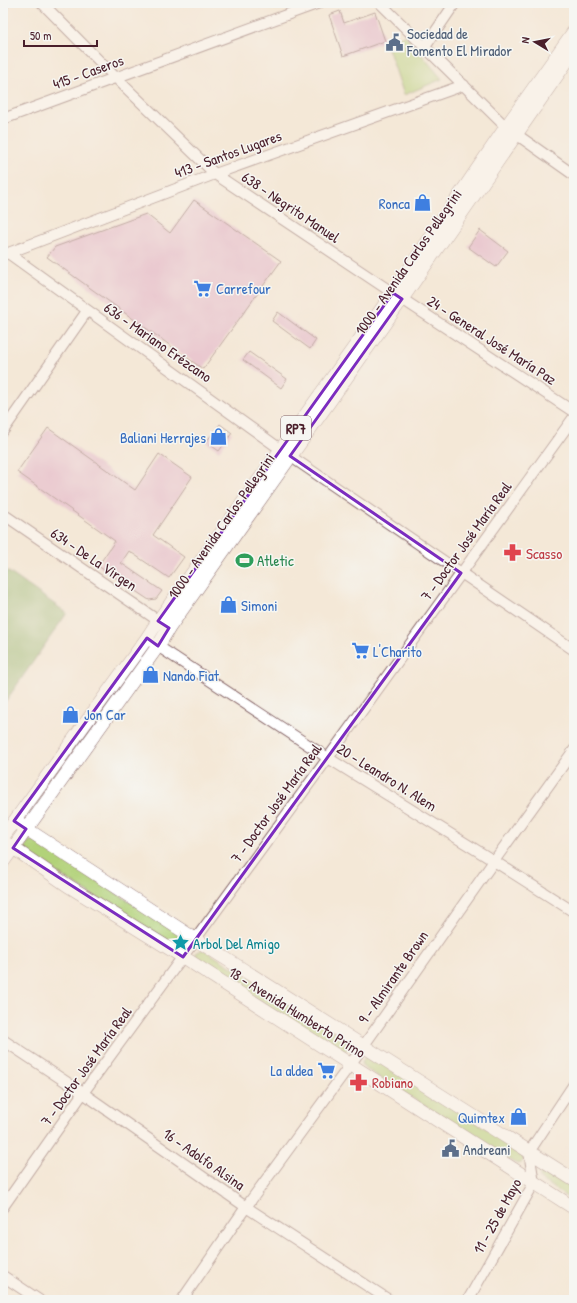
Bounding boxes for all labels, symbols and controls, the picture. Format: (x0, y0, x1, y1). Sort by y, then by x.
scale bar (24, 22, 97, 48)
north arrow (515, 22, 555, 62)
place label: Sociedad de Fomento El Mirador (406, 23, 512, 61)
text: 50 m (30, 27, 51, 44)
public building icon: Sociedad de Fomento El Mirador (384, 32, 404, 52)
text: N (518, 36, 533, 44)
street label: 415 - Caseros (50, 49, 126, 94)
street label: 413 - Santos Lugares (172, 125, 285, 183)
street label: 638 - Negrito Manuel (238, 166, 344, 248)
street label: 1000 - Avenida Carlos Pellegrini (350, 185, 466, 339)
place label: Ronca (379, 193, 410, 214)
shop icon: Ronca (413, 193, 433, 213)
supermarket icon: Carrefour (193, 278, 213, 298)
place label: Carrefour (216, 278, 271, 299)
street label: 24 - General José María Paz (423, 290, 561, 390)
street label: 636 - Mariano Erézcano (100, 297, 216, 387)
road number: RP7 (281, 416, 311, 440)
place label: Baliani Herrajes (120, 427, 206, 448)
shop icon: Baliani Herrajes (209, 427, 229, 447)
street label: 1000 - Avenida Carlos Pellegrini (163, 449, 279, 603)
street label: 7 - Doctor José María Real (416, 477, 516, 605)
street label: 634 - De La Virgen (47, 522, 141, 596)
pharmacy icon: Scasso (503, 543, 523, 563)
place label: Scasso (526, 543, 562, 564)
sports icon: Atletic (234, 550, 254, 570)
place label: Atletic (257, 550, 294, 571)
shop icon: Simoni (218, 595, 238, 615)
place label: Simoni (241, 595, 278, 616)
supermarket icon: L'Charito (350, 641, 370, 661)
place label: L'Charito (373, 641, 422, 662)
shop icon: Nando Fiat (140, 665, 160, 685)
place label: Nando Fiat (163, 665, 220, 686)
shop icon: Jon Car (61, 704, 81, 724)
place label: Jon Car (84, 704, 126, 725)
street label: 20 - Leandro N. Alem (333, 738, 441, 816)
street label: 7 - Doctor José María Real (226, 739, 326, 867)
street label: 9 - Almirante Brown (353, 926, 433, 1028)
place icon: Arbol Del Amigo (170, 933, 190, 953)
place label: Arbol Del Amigo (193, 933, 280, 954)
street label: 18 - Avenida Humberto Primo (224, 961, 370, 1063)
street label: 7 - Doctor José María Real (36, 1002, 136, 1130)
place label: La aldea (271, 1060, 313, 1081)
supermarket icon: La aldea (316, 1060, 336, 1080)
pharmacy icon: Robiano (349, 1072, 369, 1092)
place label: Robiano (372, 1072, 413, 1093)
place label: Quimtex (458, 1107, 505, 1128)
shop icon: Quimtex (508, 1107, 528, 1127)
street label: 16 - Adolfo Alsina (159, 1123, 249, 1195)
public building icon: Andreani (440, 1139, 460, 1159)
place label: Andreani (463, 1139, 511, 1160)
street label: 11 - 25 de Mayo (468, 1175, 526, 1257)

